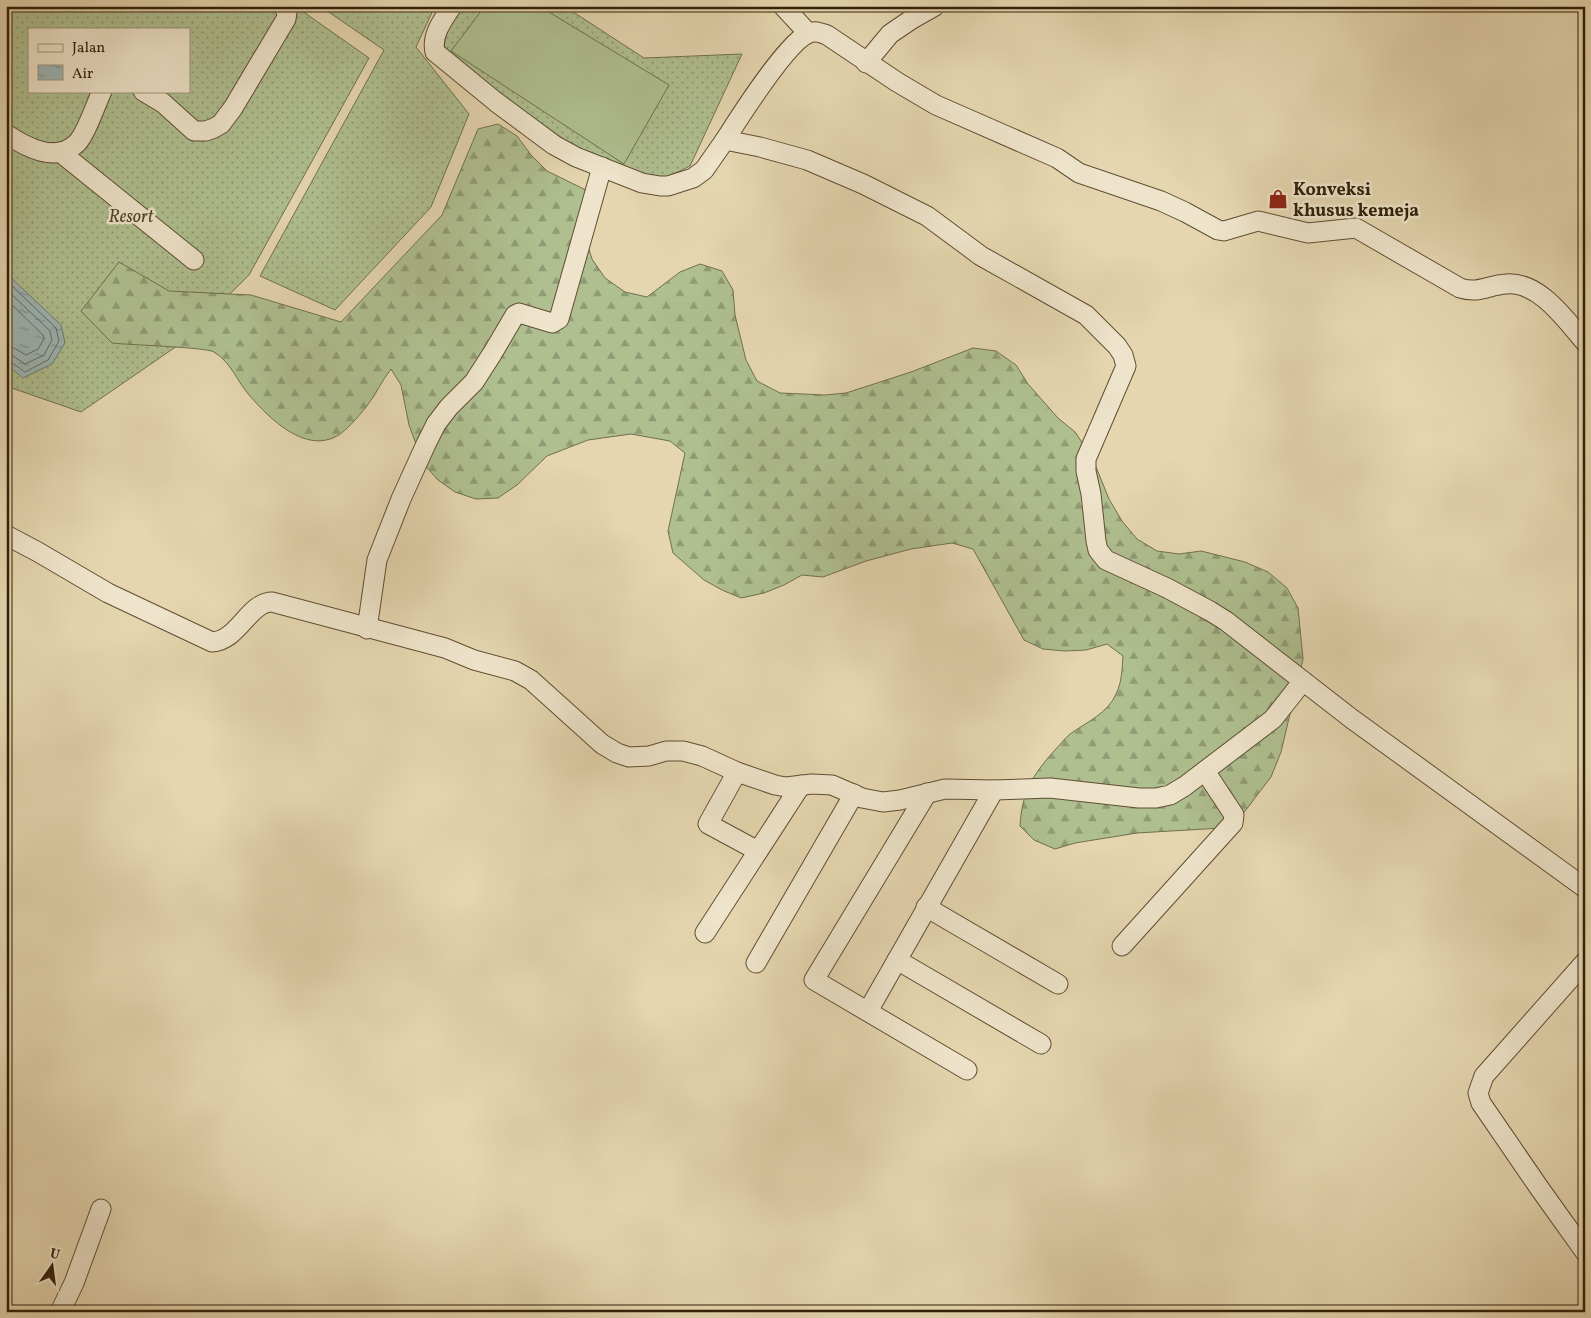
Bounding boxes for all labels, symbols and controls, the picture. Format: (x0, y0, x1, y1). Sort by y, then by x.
legend (28, 28, 190, 92)
text: Jalan (72, 38, 105, 59)
text: Air (72, 64, 93, 85)
place label: Konveksi khusus kemeja (1293, 178, 1419, 224)
shop icon: Konveksi khusus kemeja (1267, 188, 1289, 210)
park label: Resort (109, 205, 155, 230)
north arrow (28, 1240, 78, 1290)
text: U (48, 1244, 62, 1265)

